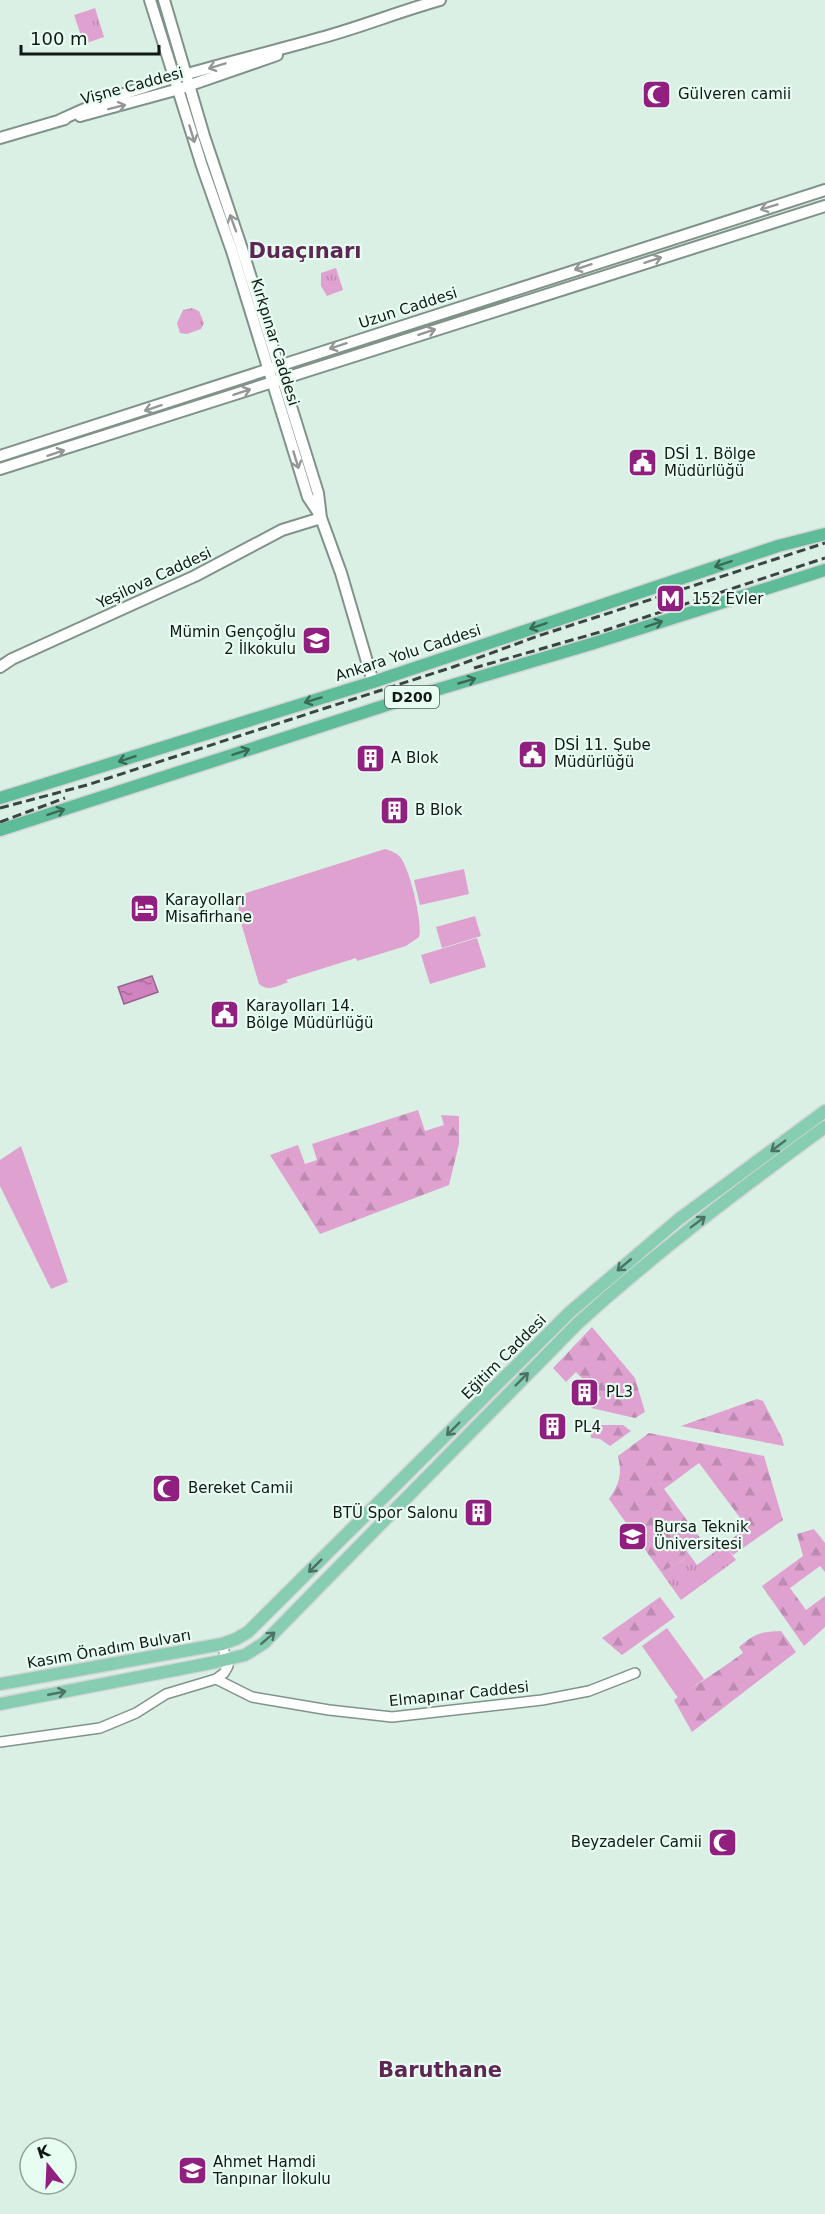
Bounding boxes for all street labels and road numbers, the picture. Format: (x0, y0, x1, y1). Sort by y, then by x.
street label: Vişne Caddesi (79, 64, 185, 108)
street label: Kırkpınar Caddesi (247, 276, 303, 408)
street label: Uzun Caddesi (356, 284, 460, 332)
street label: Yeşilova Caddesi (93, 544, 214, 613)
street label: Ankara Yolu Caddesi (333, 621, 483, 685)
road number: D200 (385, 686, 439, 708)
street label: Eğitim Caddesi (458, 1311, 550, 1403)
street label: Kasım Önadım Bulvarı (25, 1625, 192, 1672)
street label: Elmapınar Caddesi (388, 1678, 530, 1710)

